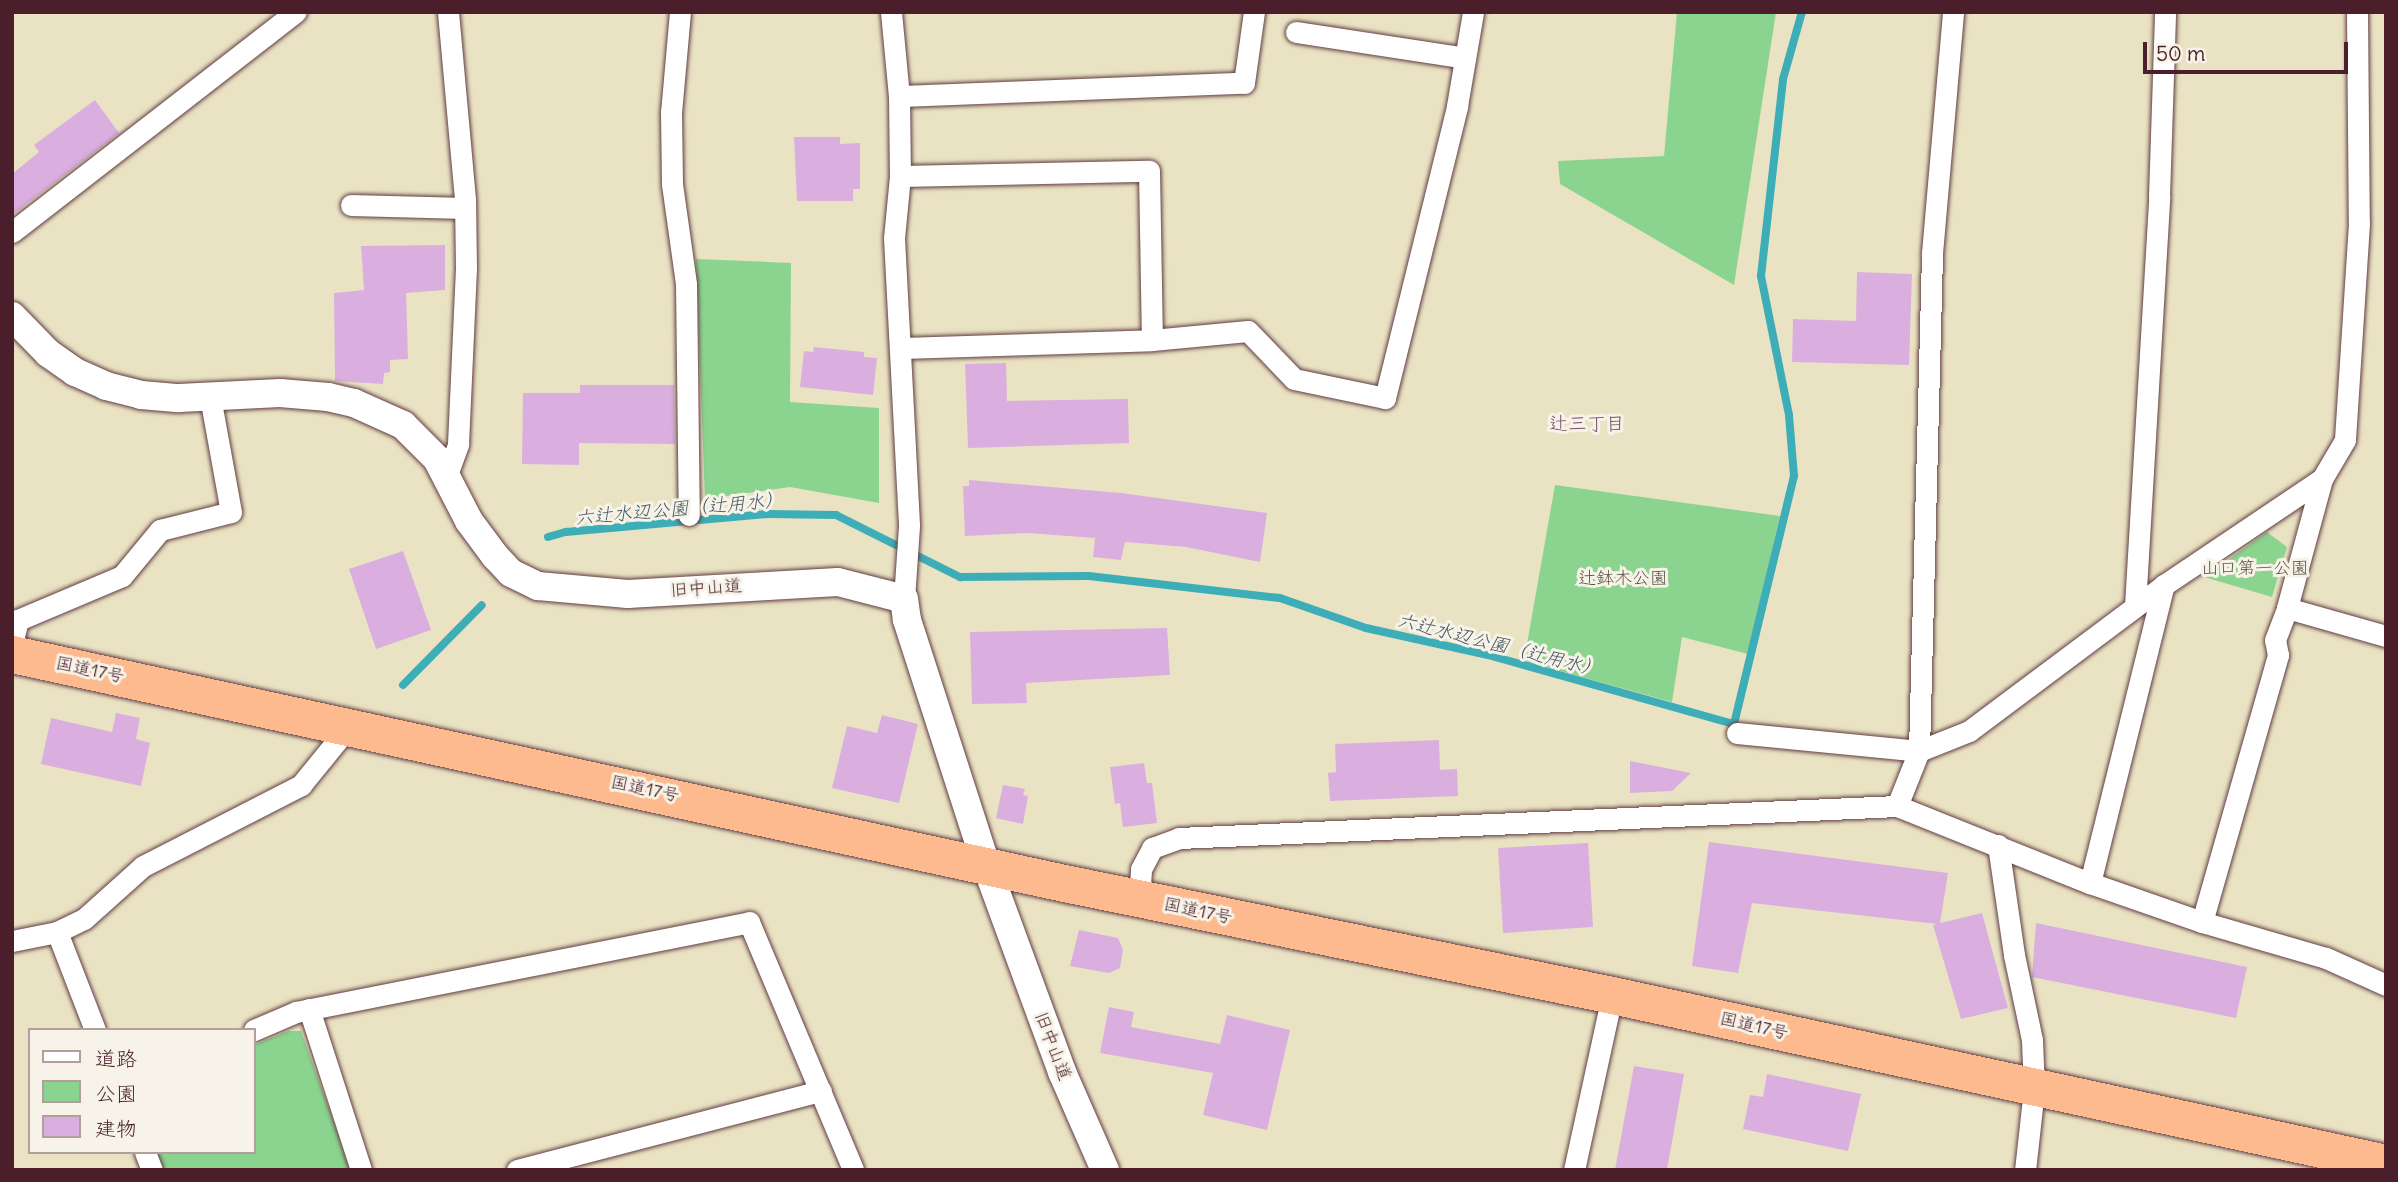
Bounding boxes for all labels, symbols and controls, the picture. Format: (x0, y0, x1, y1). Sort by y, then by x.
scale bar (2146, 28, 2351, 72)
text: 50 m (2156, 40, 2205, 67)
district label: 辻三丁目 (1549, 413, 1625, 435)
water label: 六辻水辺公園（辻用水） (574, 489, 784, 529)
park label: 山口第一公園 (2201, 557, 2309, 579)
park label: 辻鉢木公園 (1578, 567, 1668, 589)
street label: 旧中山道 (669, 575, 743, 601)
water label: 六辻水辺公園（辻用水） (1395, 609, 1603, 681)
street label: 国道17号 (54, 652, 126, 688)
street label: 国道17号 (609, 771, 681, 807)
street label: 国道17号 (1162, 893, 1234, 929)
street label: 国道17号 (1717, 1008, 1791, 1044)
street label: 旧中山道 (1030, 1009, 1076, 1083)
legend (28, 1028, 256, 1154)
text: 道路 (95, 1045, 137, 1072)
text: 公園 (95, 1080, 137, 1107)
text: 建物 (95, 1115, 137, 1142)

